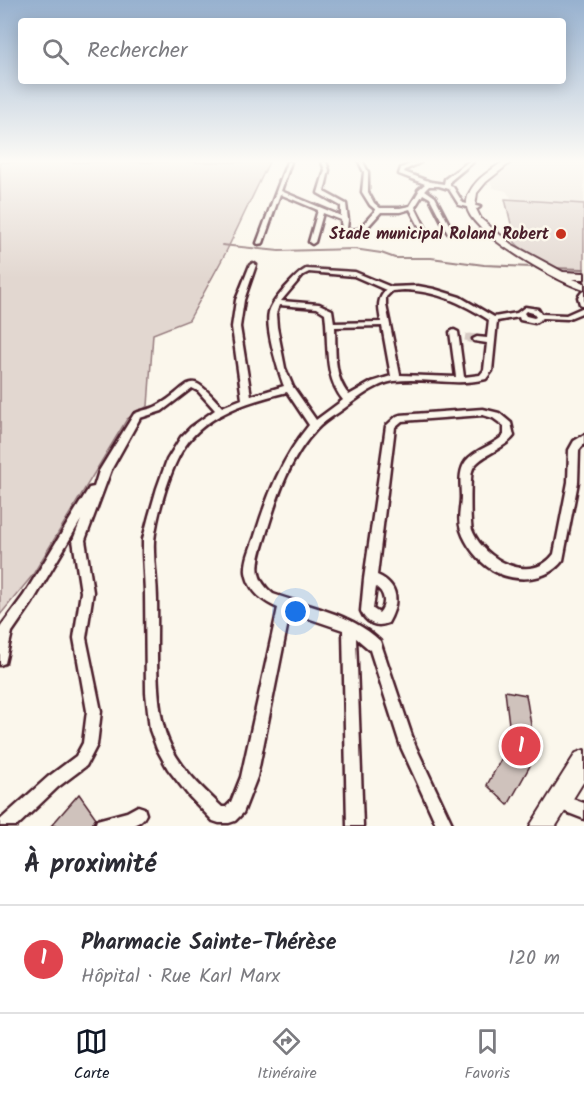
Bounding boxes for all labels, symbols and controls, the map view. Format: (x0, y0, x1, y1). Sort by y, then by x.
search box (18, 18, 566, 84)
text: Rechercher (87, 34, 187, 69)
icon: search (39, 35, 72, 68)
place label: Stade municipal Roland Robert (329, 222, 550, 247)
marker: Stade municipal Roland Robert (554, 227, 568, 241)
your location (281, 597, 310, 626)
pin: 1 (502, 724, 540, 768)
text: À proximité (24, 844, 156, 886)
text: Pharmacie Sainte-Thérèse (81, 926, 337, 961)
text: 1 (40, 943, 47, 975)
text: 120 m (508, 943, 560, 975)
text: Hôpital · Rue Karl Marx (81, 961, 280, 993)
tab: Carte (74, 1025, 110, 1086)
tab: Itinéraire (257, 1025, 317, 1086)
tab: Favoris (464, 1025, 510, 1086)

